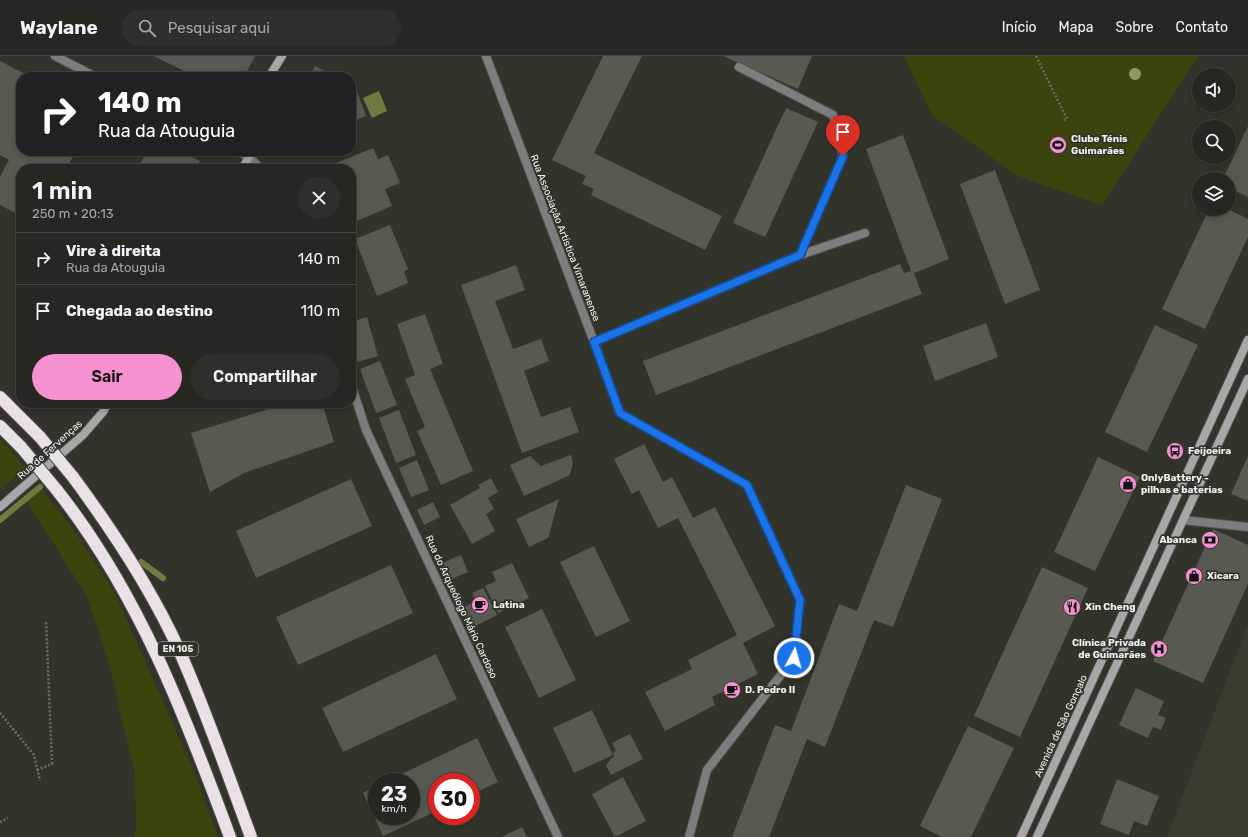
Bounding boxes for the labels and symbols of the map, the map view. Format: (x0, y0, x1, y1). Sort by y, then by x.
pin (826, 115, 860, 156)
place label: Clube Ténis Guimarães (1071, 133, 1128, 157)
sports icon: Clube Ténis Guimarães (1048, 135, 1068, 155)
street label: Rua Associação Artística Vimaranense (528, 153, 603, 324)
street label: Rua de Fervenças (15, 418, 85, 482)
bus stop icon: Feijoeira (1165, 441, 1185, 461)
place label: Feijoeira (1188, 445, 1231, 457)
place label: OnlyBattery - pilhas e baterias (1141, 472, 1223, 496)
shop icon: OnlyBattery - pilhas e baterias (1118, 474, 1138, 494)
bank icon: Abanca (1200, 530, 1220, 550)
street label: Rua do Arqueólogo Mário Cardoso (422, 533, 500, 681)
place label: Abanca (1159, 534, 1197, 546)
shop icon: Xicara (1184, 566, 1204, 586)
place label: Xicara (1207, 570, 1239, 582)
cafe icon: Latina (470, 595, 490, 615)
restaurant icon: Xin Cheng (1062, 597, 1082, 617)
place label: Latina (493, 599, 525, 611)
place label: Xin Cheng (1085, 601, 1136, 613)
position arrow (773, 637, 815, 679)
place label: Clínica Privada de Guimarães (1072, 637, 1146, 661)
hospital icon: Clínica Privada de Guimarães (1149, 639, 1169, 659)
road number: EN 105 (158, 642, 198, 656)
street label: Avenida de São Gonçalo (1032, 673, 1090, 779)
cafe icon: D. Pedro II (722, 680, 742, 700)
place label: D. Pedro II (745, 684, 795, 696)
speed limit sign: 30 (428, 773, 480, 825)

